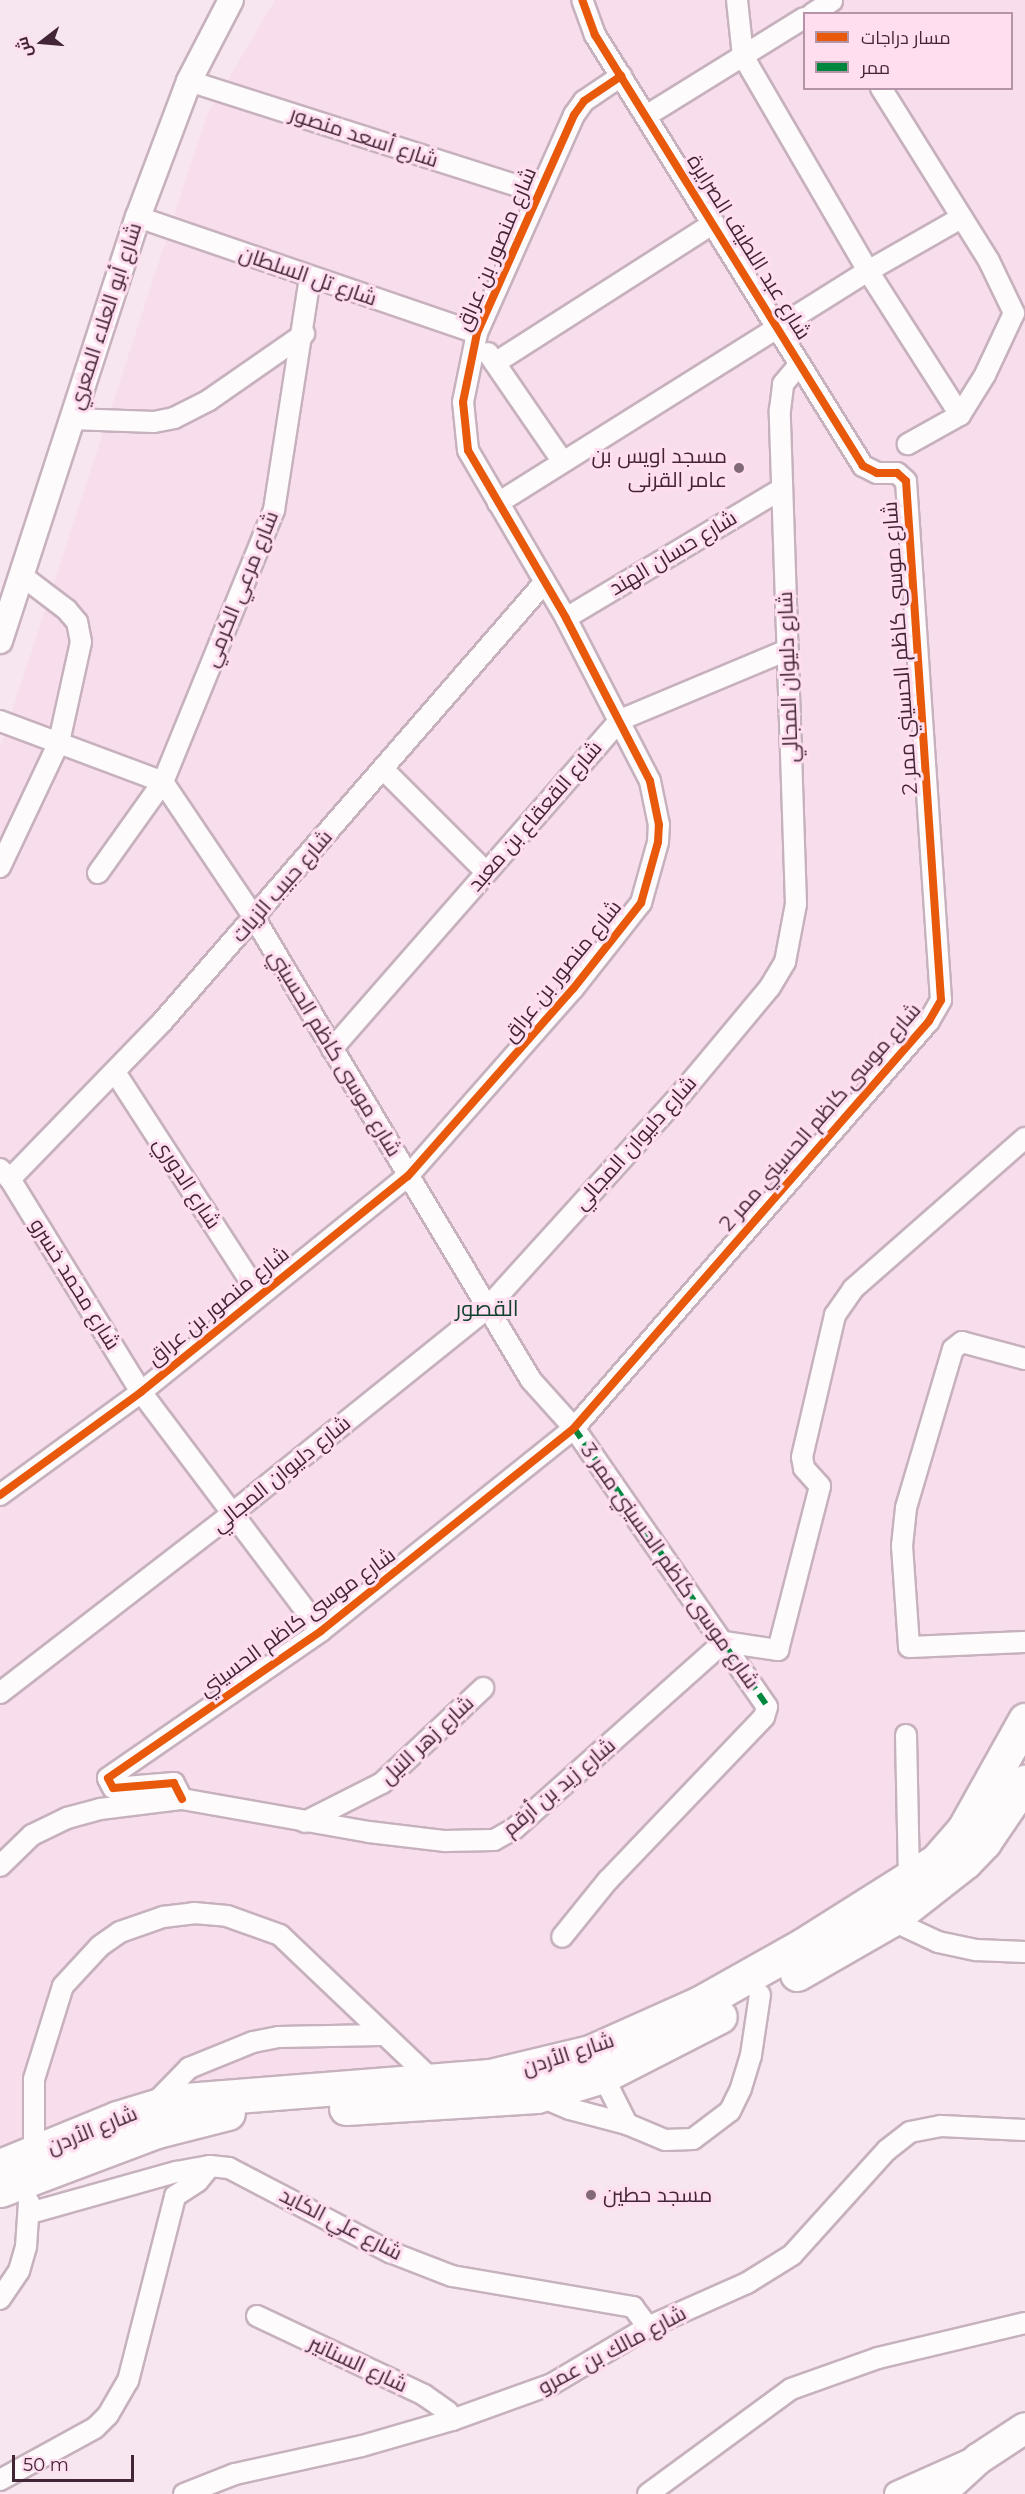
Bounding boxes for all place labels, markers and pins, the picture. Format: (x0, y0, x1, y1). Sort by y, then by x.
place label: مسجد اويس بن عامر القرنى (591, 443, 727, 493)
marker: مسجد اويس بن عامر القرنى (732, 461, 746, 475)
place label: مسجد حطين (603, 2182, 712, 2208)
marker: مسجد حطين (584, 2188, 598, 2202)

